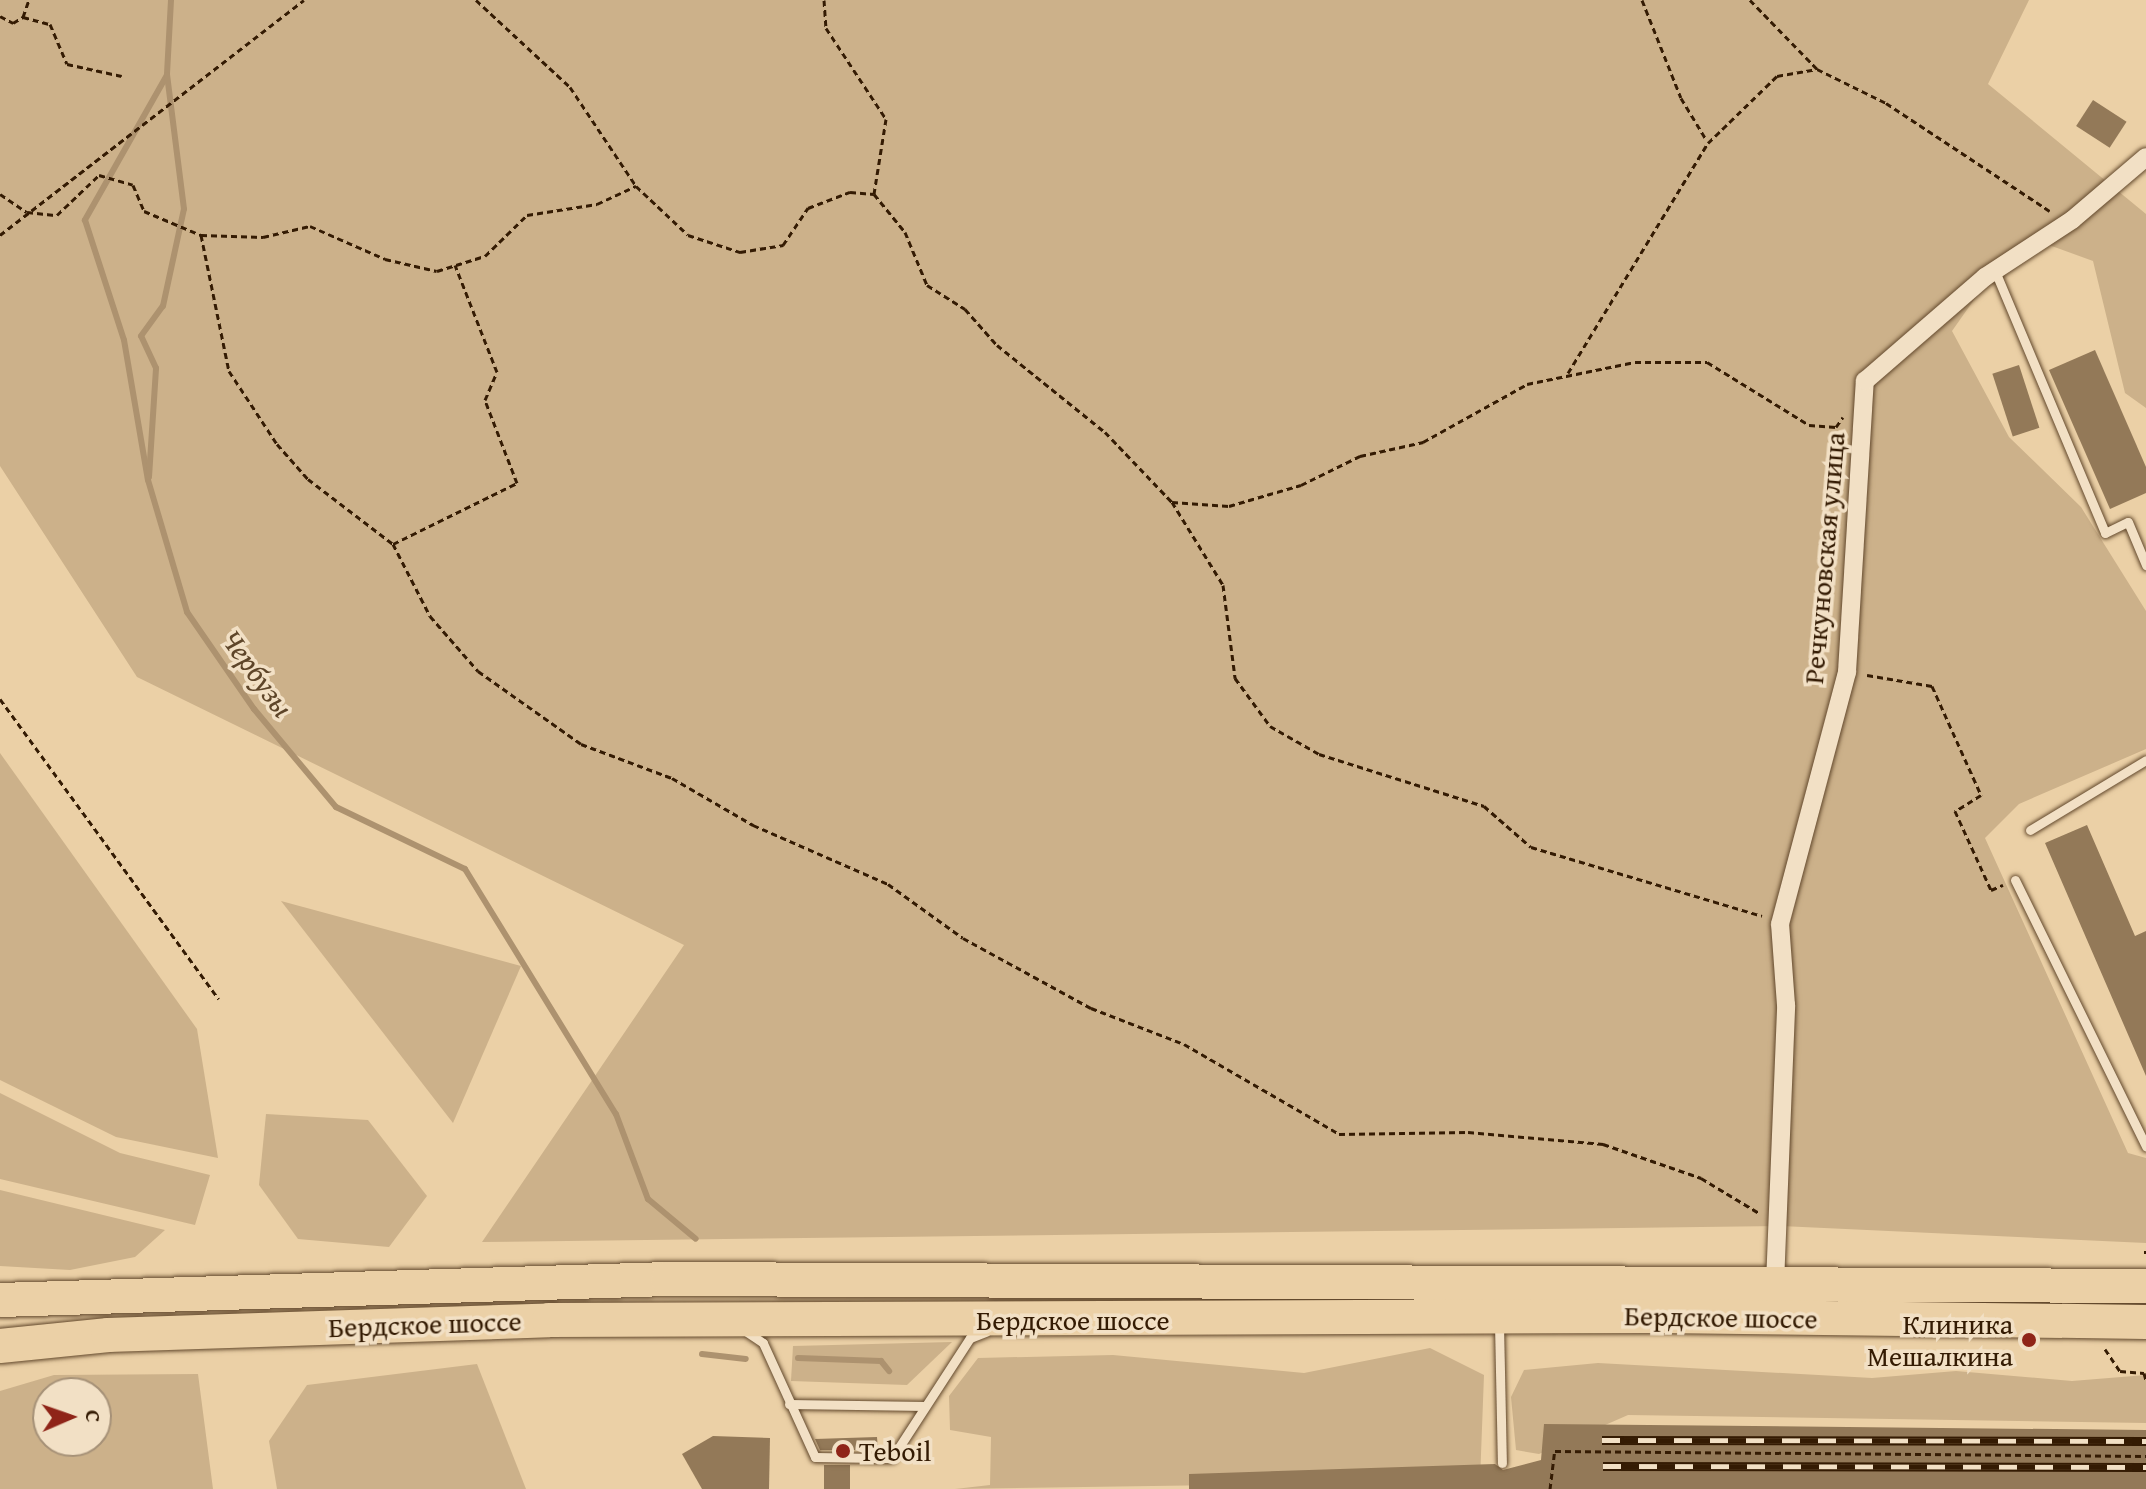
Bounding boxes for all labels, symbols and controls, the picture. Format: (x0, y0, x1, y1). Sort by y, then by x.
street label: Речкуновская улица (1796, 431, 1852, 685)
water label: Чербузы (214, 622, 302, 724)
street label: Бердское шоссе (1624, 1299, 1818, 1335)
street label: Бердское шоссе (976, 1303, 1170, 1337)
street label: Бердское шоссе (328, 1304, 522, 1344)
place label: Клиника Мешалкина (1867, 1307, 2013, 1373)
marker: Клиника Мешалкина (2020, 1331, 2038, 1349)
north arrow (32, 1377, 112, 1457)
text: С (78, 1409, 110, 1423)
place label: Teboil (859, 1434, 931, 1468)
marker: Teboil (834, 1442, 852, 1460)

